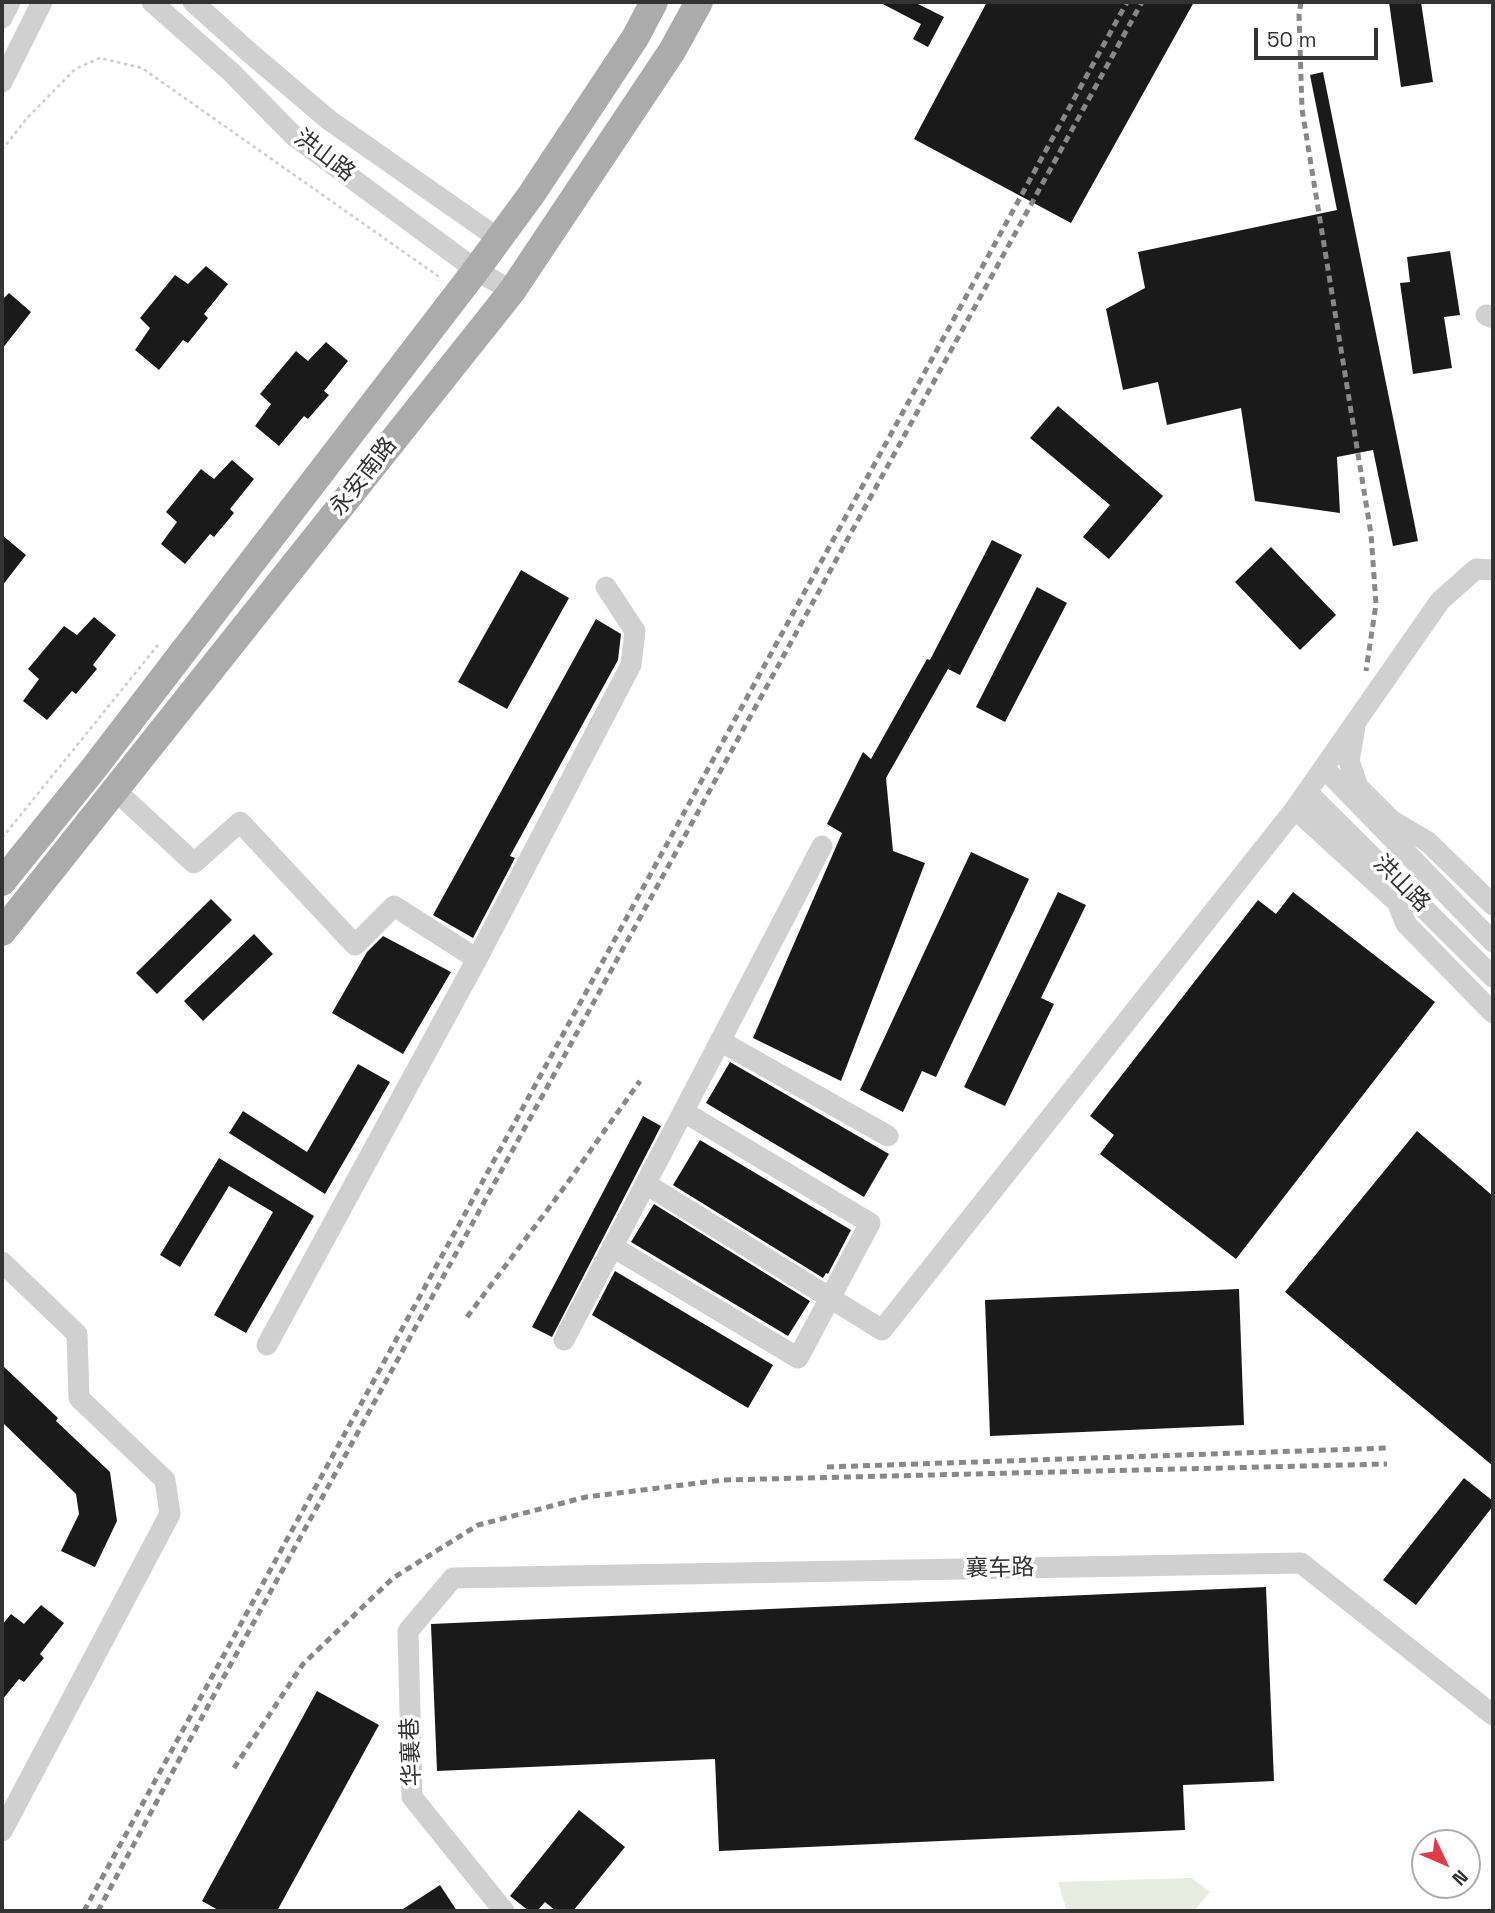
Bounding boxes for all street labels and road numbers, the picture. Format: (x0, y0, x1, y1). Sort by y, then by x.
street label: 洪山路 (288, 124, 360, 188)
street label: 永安南路 (325, 432, 403, 522)
street label: 洪山路 (1367, 850, 1435, 918)
street label: 襄车路 (965, 1555, 1035, 1583)
street label: 华襄巷 (397, 1717, 427, 1787)

